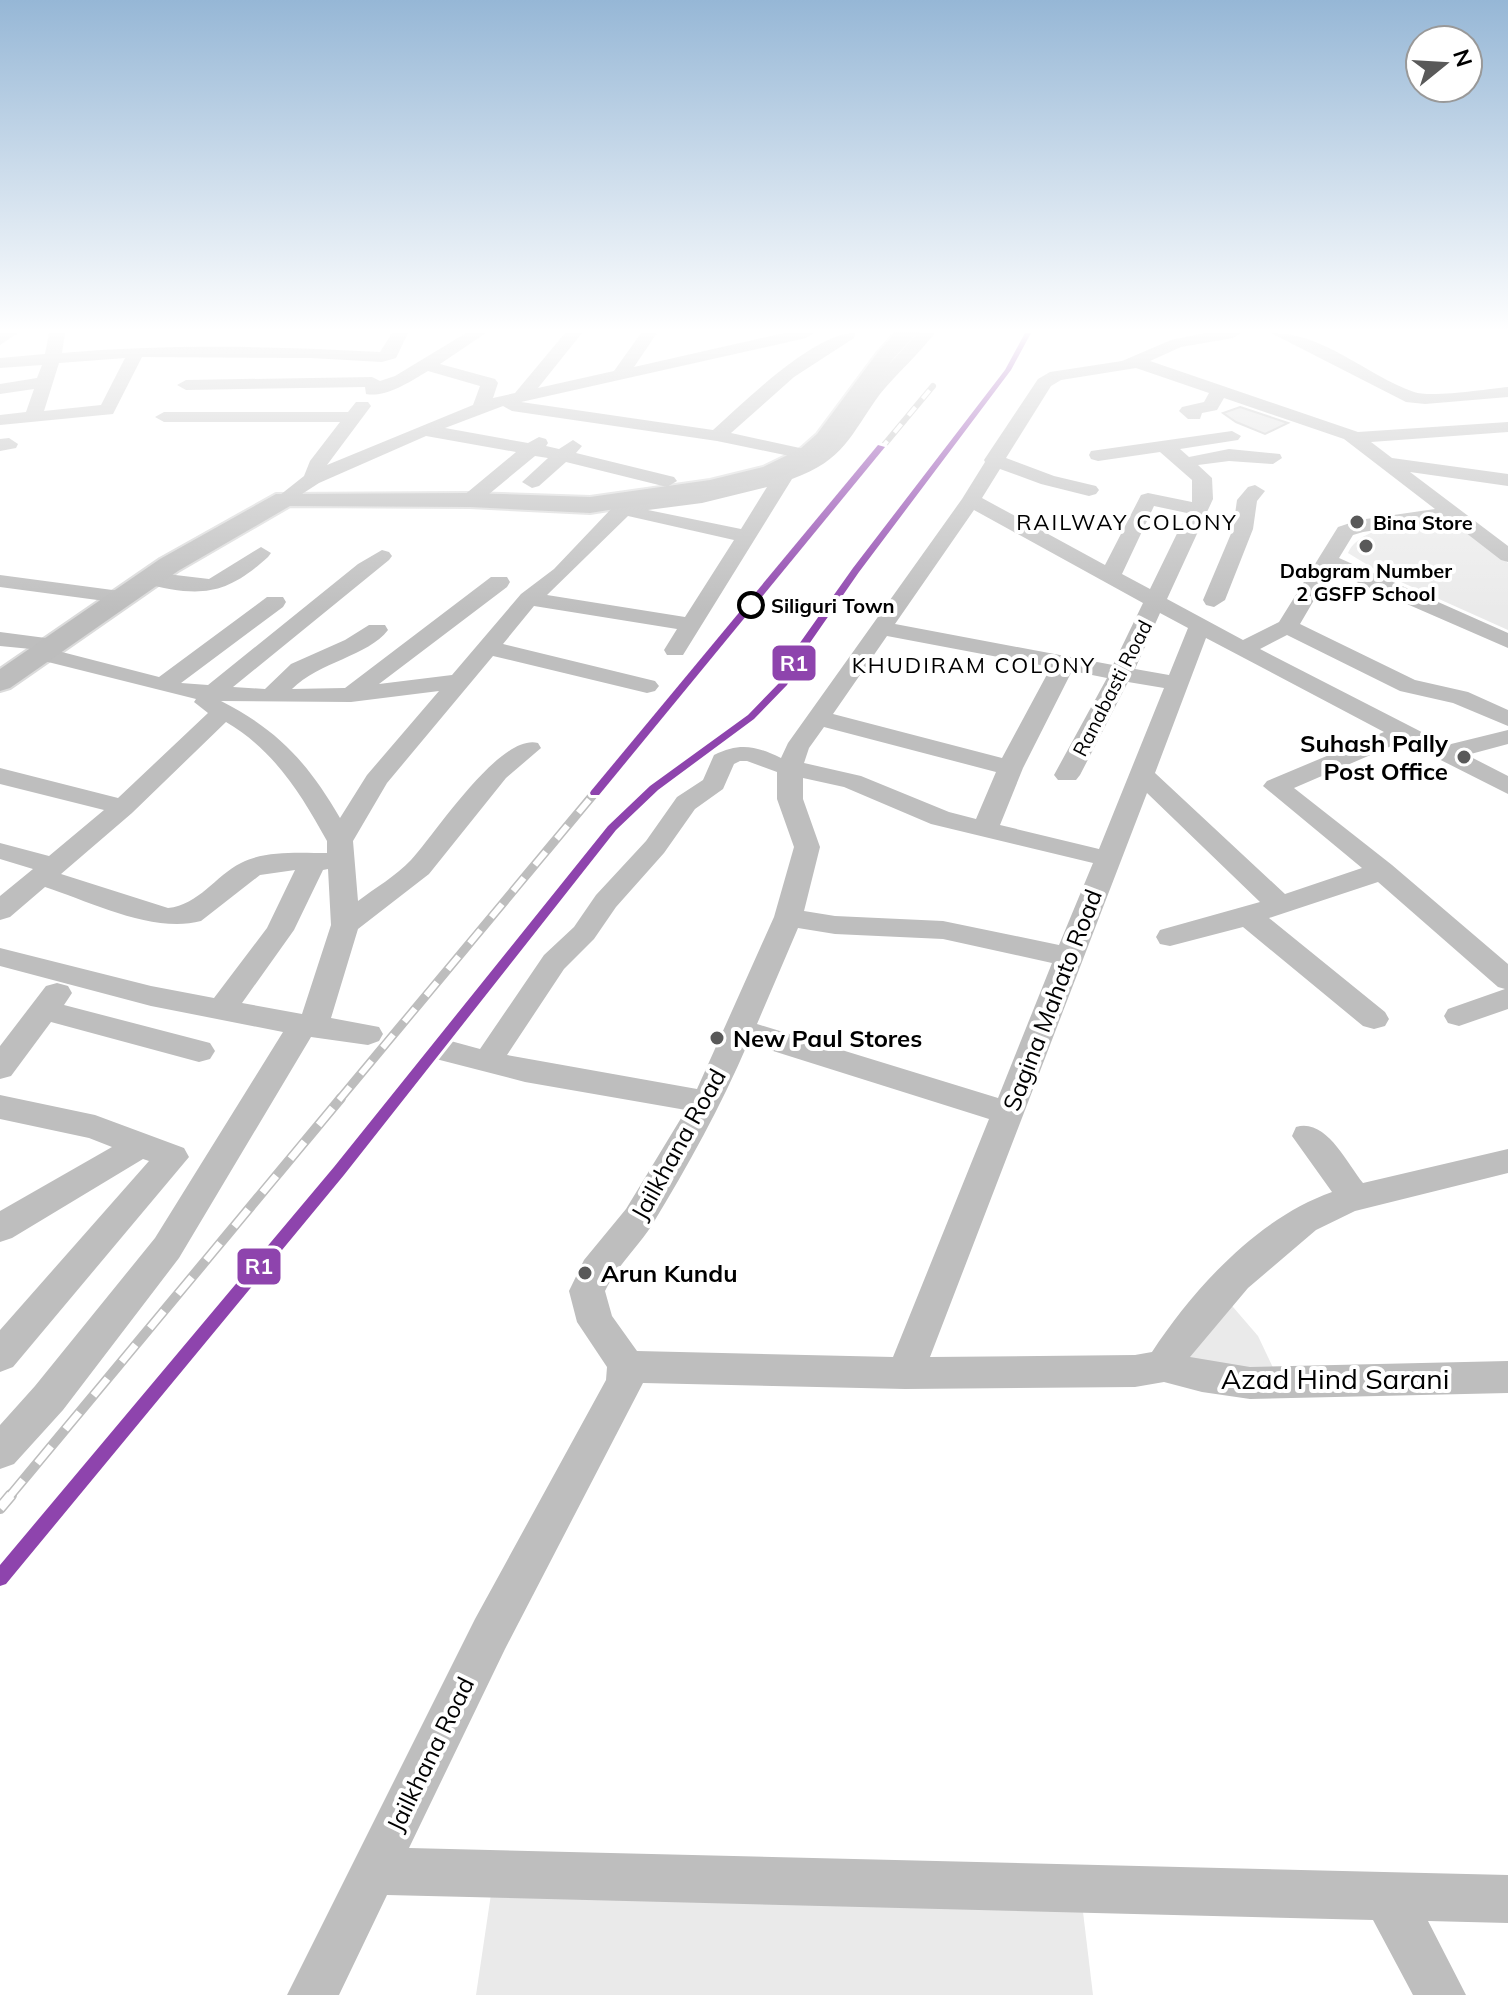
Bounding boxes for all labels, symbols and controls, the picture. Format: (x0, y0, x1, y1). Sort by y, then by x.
north arrow (1404, 24, 1484, 104)
text: N (1447, 46, 1479, 70)
district label: RAILWAY COLONY (1016, 508, 1238, 536)
place label: Bina Store (1373, 510, 1473, 535)
marker: Bina Store (1348, 513, 1366, 531)
marker: Dabgram Number 2 GSFP School (1357, 537, 1375, 555)
place label: Dabgram Number 2 GSFP School (1280, 558, 1452, 606)
marker: Siliguri Town (738, 592, 764, 618)
place label: Siliguri Town (771, 593, 895, 618)
street label: Ranabasti Road (1067, 616, 1157, 760)
line badge: R1 (771, 644, 817, 682)
text: R1 (780, 649, 808, 677)
district label: KHUDIRAM COLONY (852, 651, 1096, 679)
place label: Suhash Pally Post Office (1300, 728, 1449, 786)
marker: Suhash Pally Post Office (1455, 748, 1473, 766)
street label: Sagina Mahato Road (996, 885, 1108, 1115)
place label: New Paul Stores (733, 1023, 922, 1053)
marker: New Paul Stores (708, 1029, 726, 1047)
street label: Jailkhana Road (624, 1063, 732, 1225)
line badge: R1 (236, 1247, 282, 1286)
text: R1 (245, 1252, 273, 1280)
place label: Arun Kundu (601, 1258, 738, 1288)
marker: Arun Kundu (576, 1264, 594, 1282)
street label: Azad Hind Sarani (1221, 1361, 1449, 1396)
street label: Jailkhana Road (380, 1672, 480, 1836)

